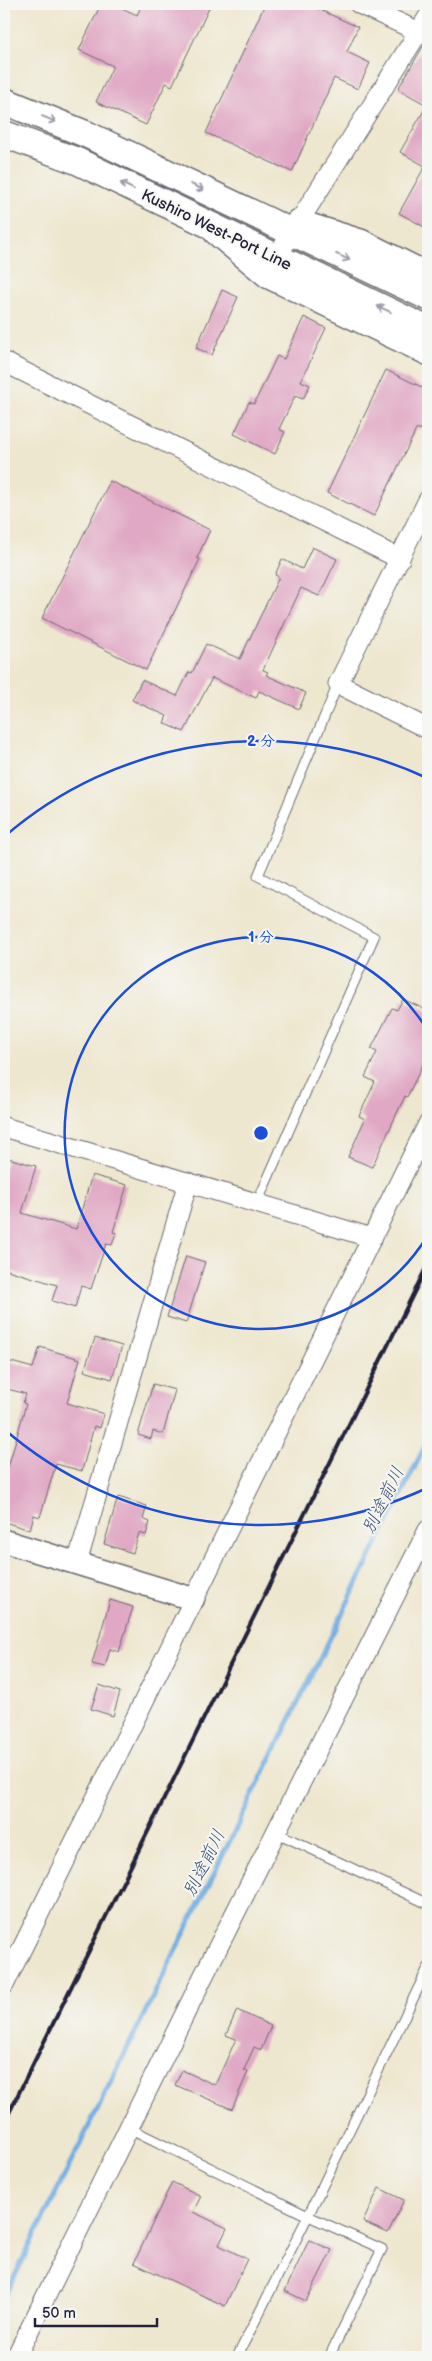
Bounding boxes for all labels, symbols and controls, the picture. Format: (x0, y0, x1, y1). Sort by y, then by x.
one-way arrow (41, 115, 56, 124)
one-way arrow (120, 181, 135, 190)
one-way arrow (189, 182, 204, 192)
street label: Kushiro West-Port Line (138, 186, 295, 275)
one-way arrow (335, 253, 350, 262)
one-way arrow (377, 304, 392, 313)
text: 2 分 (247, 732, 275, 751)
text: 1 分 (248, 928, 274, 947)
centre of rings (252, 1124, 270, 1142)
water label: 別途前川 (358, 1463, 409, 1537)
water label: 別途前川 (179, 1826, 230, 1900)
scale bar (35, 2296, 158, 2328)
text: 50 m (42, 2304, 76, 2323)

